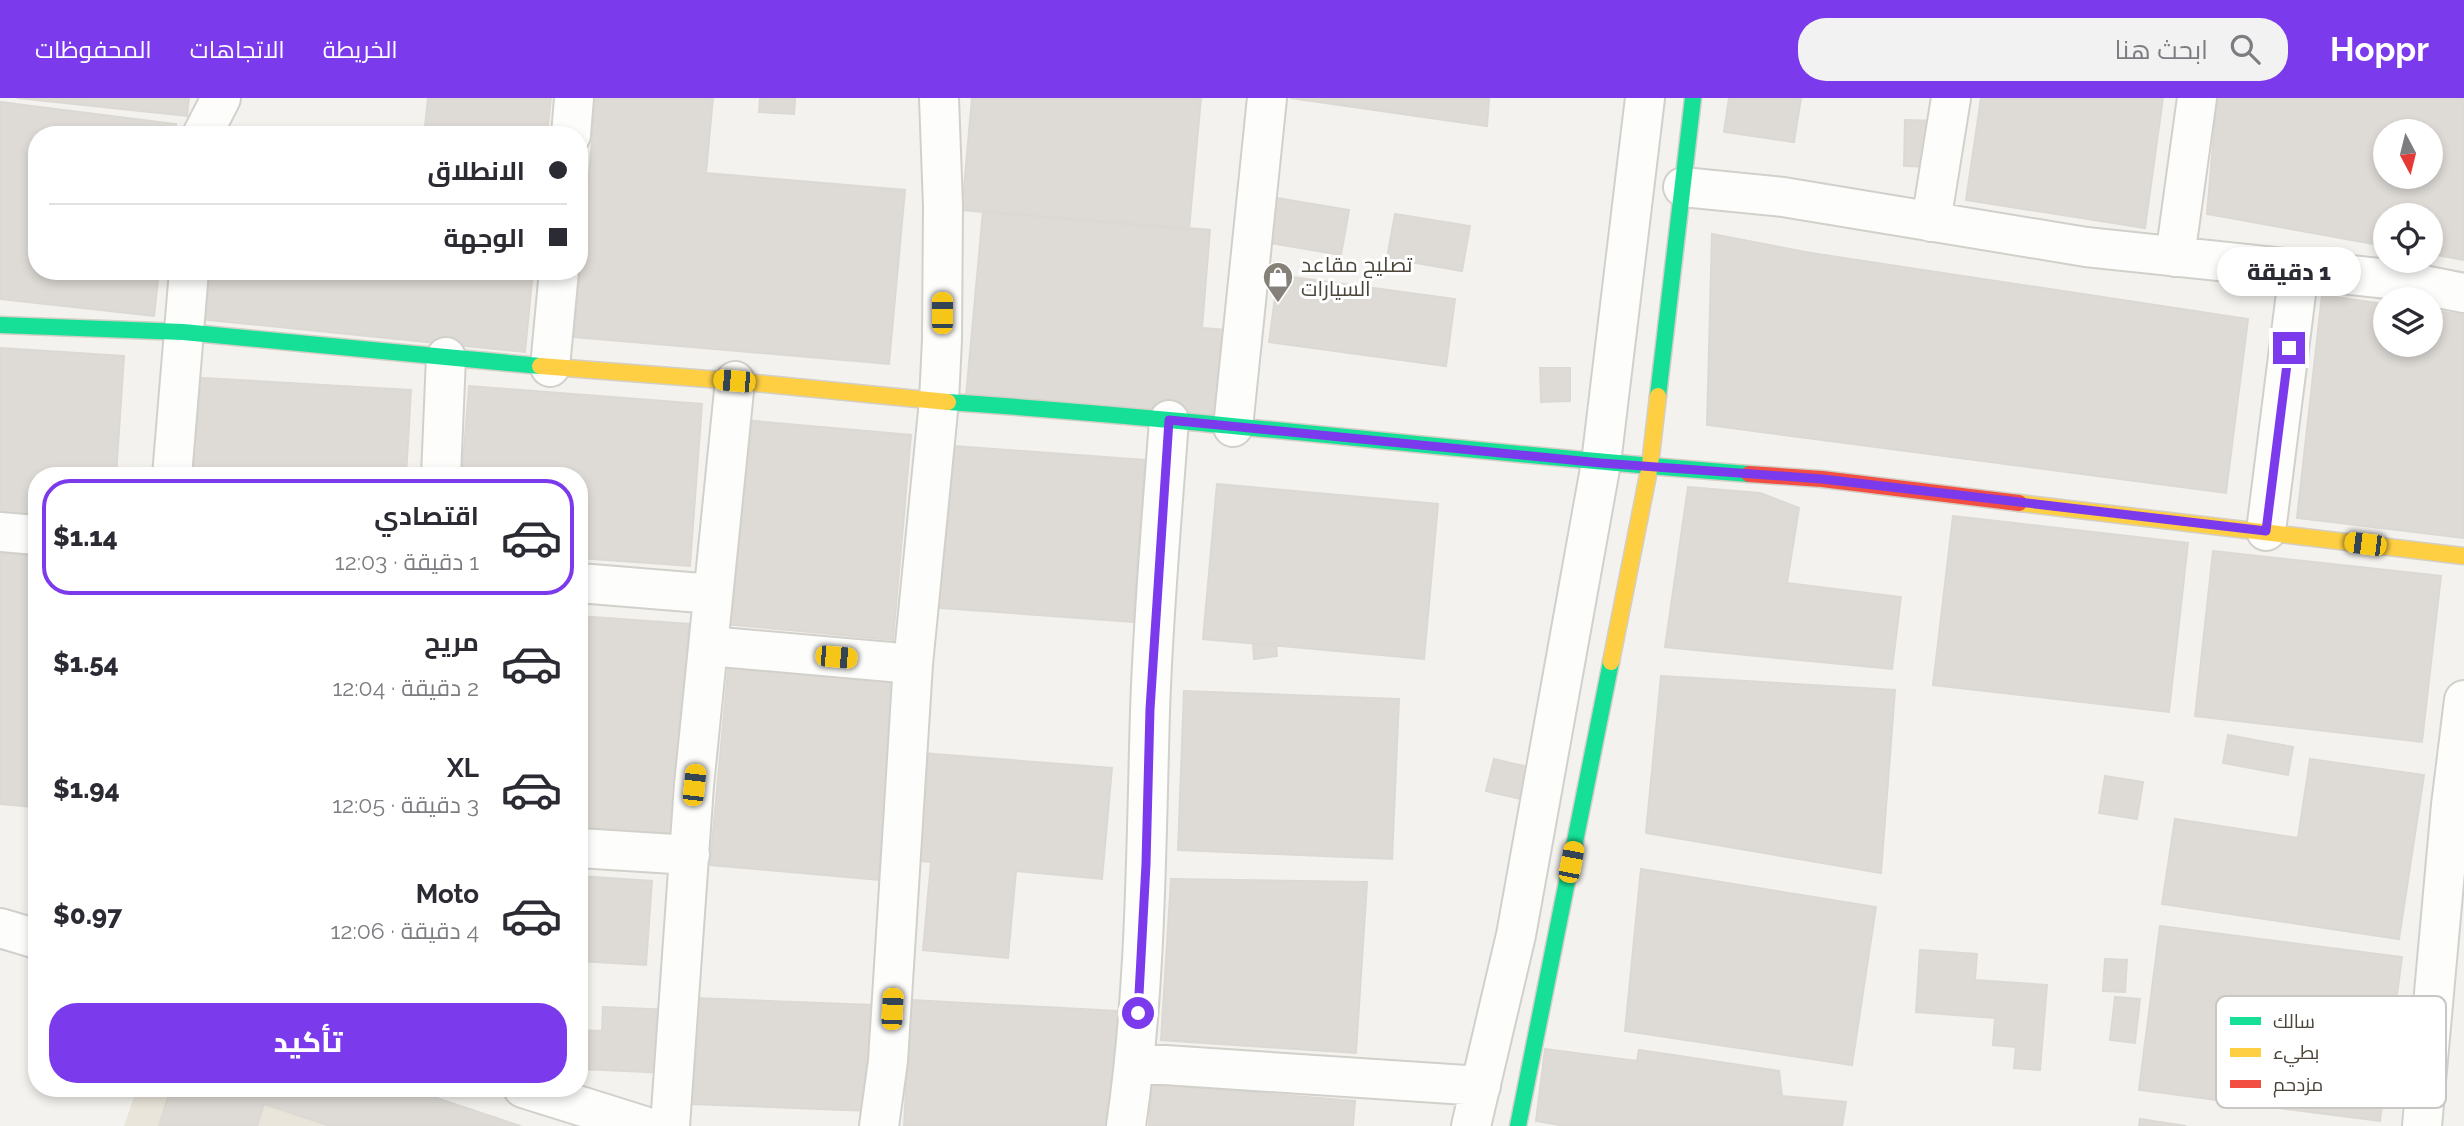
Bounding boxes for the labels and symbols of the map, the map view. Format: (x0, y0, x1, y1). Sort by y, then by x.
north arrow (2373, 119, 2443, 189)
callout: 1 دقيقة (2217, 246, 2361, 296)
place label: تصليح مقاعد السيارات (1301, 252, 1413, 301)
shop icon: تصليح مقاعد السيارات (1261, 260, 1295, 304)
car (932, 292, 953, 334)
route end (2273, 332, 2305, 364)
car (713, 369, 756, 393)
car (2343, 531, 2388, 557)
car (815, 645, 858, 669)
car (682, 763, 707, 807)
car (1557, 839, 1586, 885)
car (881, 987, 904, 1031)
legend (2216, 996, 2446, 1108)
route start (1122, 997, 1154, 1029)
text: سالك (2273, 1010, 2315, 1032)
text: بطيء (2273, 1041, 2319, 1067)
text: مزدحم (2273, 1073, 2323, 1098)

